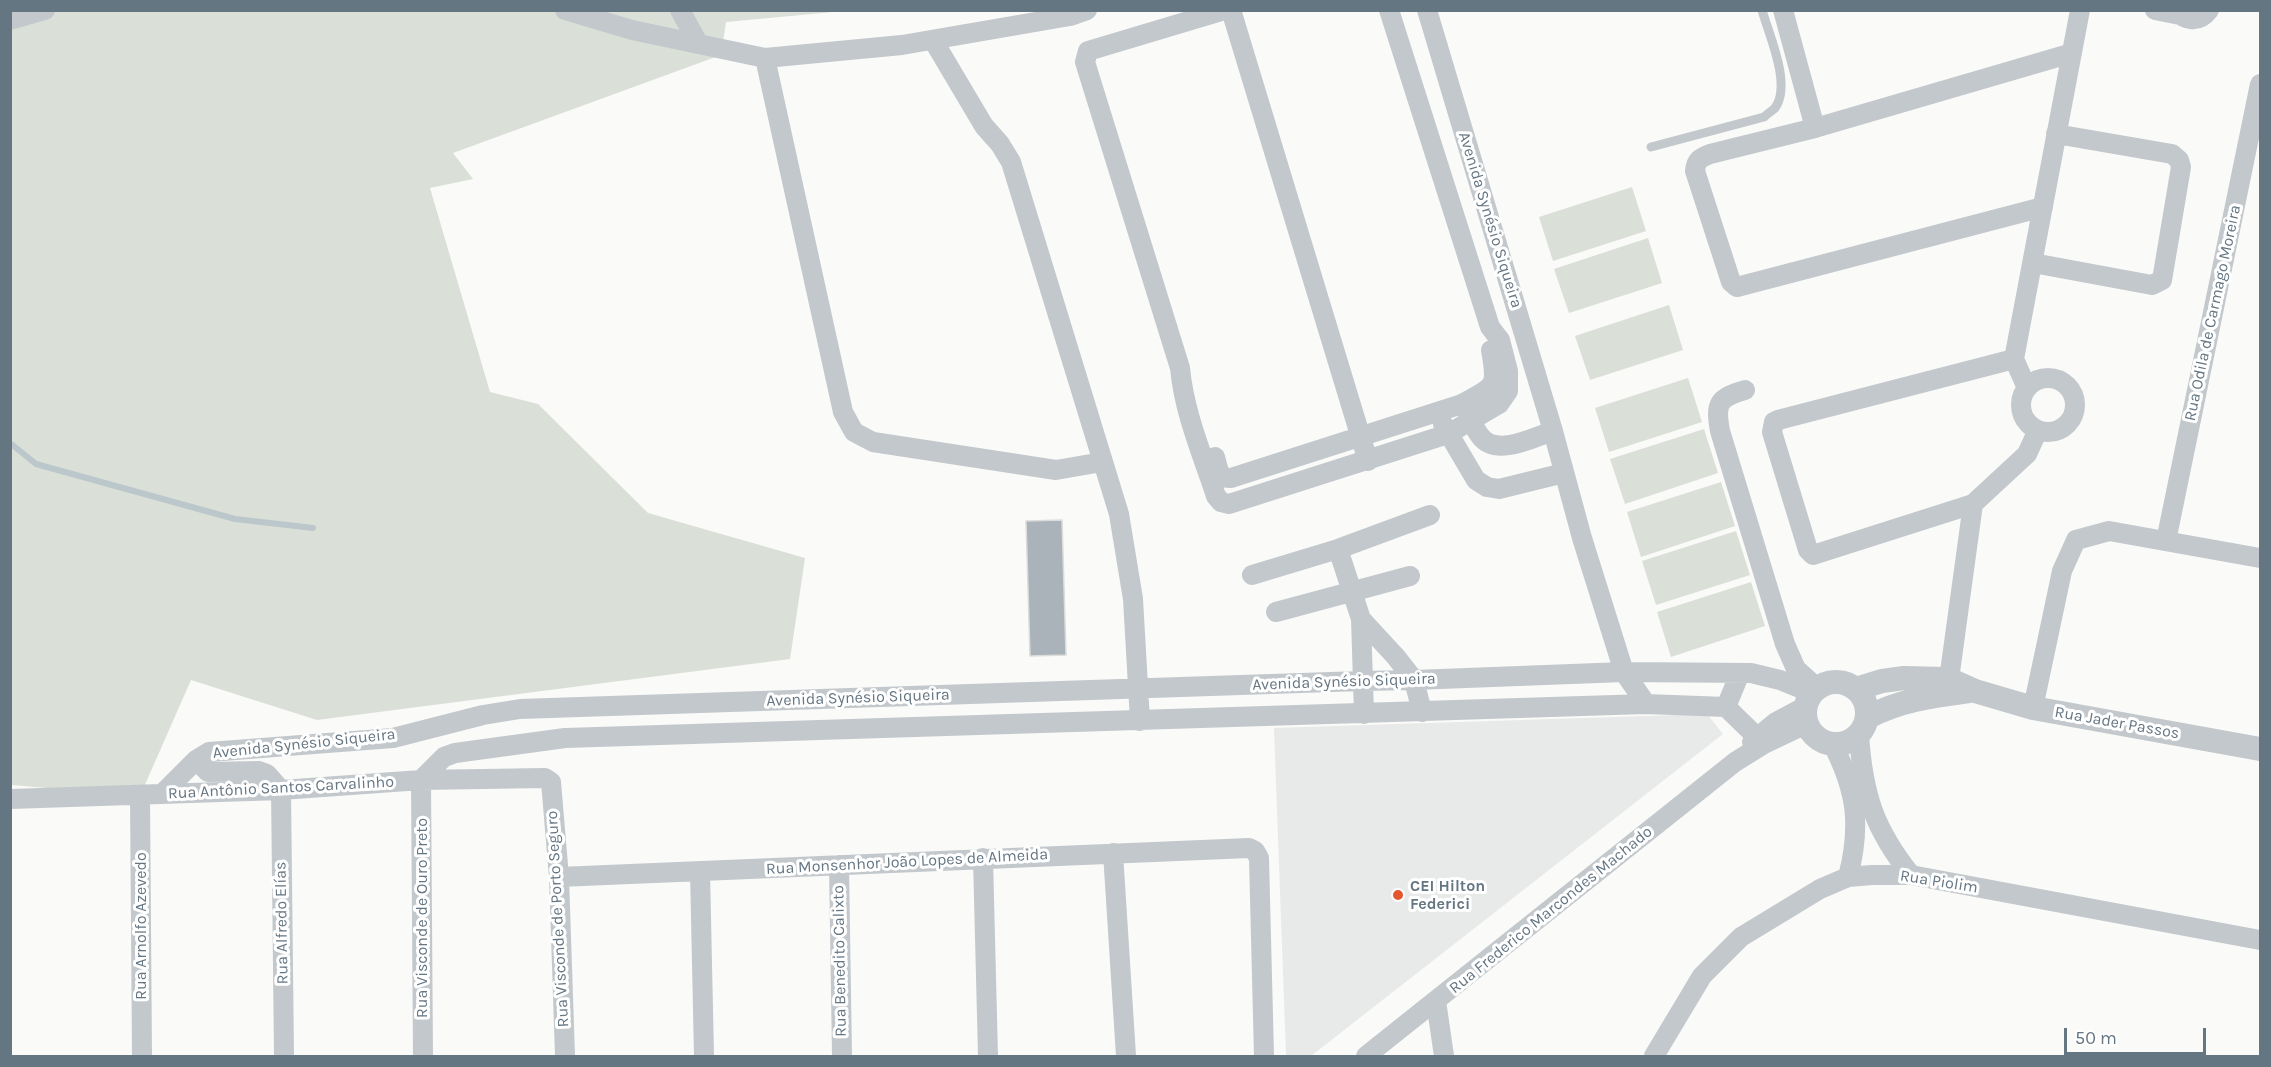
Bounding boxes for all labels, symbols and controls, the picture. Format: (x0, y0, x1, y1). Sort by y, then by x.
street label: Avenida Synésio Siqueira (1454, 130, 1526, 310)
street label: Rua Odila de Carmago Moreira (2181, 203, 2245, 423)
street label: Avenida Synésio Siqueira (1252, 669, 1436, 695)
street label: Avenida Synésio Siqueira (766, 685, 950, 711)
street label: Rua Jader Passos (2053, 703, 2181, 743)
street label: Avenida Synésio Siqueira (212, 725, 396, 763)
street label: Rua Antônio Santos Carvalinho (167, 772, 395, 804)
street label: Rua Visconde de Porto Seguro (543, 810, 573, 1028)
street label: Rua Visconde de Ouro Preto (412, 818, 432, 1018)
street label: Rua Frederico Marcondes Machado (1446, 822, 1656, 998)
street label: Rua Monsenhor João Lopes de Almeida (766, 845, 1048, 879)
street label: Rua Arnolfo Azevedo (131, 852, 151, 1000)
street label: Rua Alfredo Elías (271, 861, 293, 985)
street label: Rua Piolim (1899, 866, 1979, 898)
place label: CEI Hilton Federici (1410, 876, 1485, 914)
street label: Rua Benedito Calixto (829, 885, 851, 1037)
marker: CEI Hilton Federici (1391, 888, 1405, 902)
scale bar (2067, 1016, 2210, 1054)
text: 50 m (2075, 1027, 2117, 1049)

